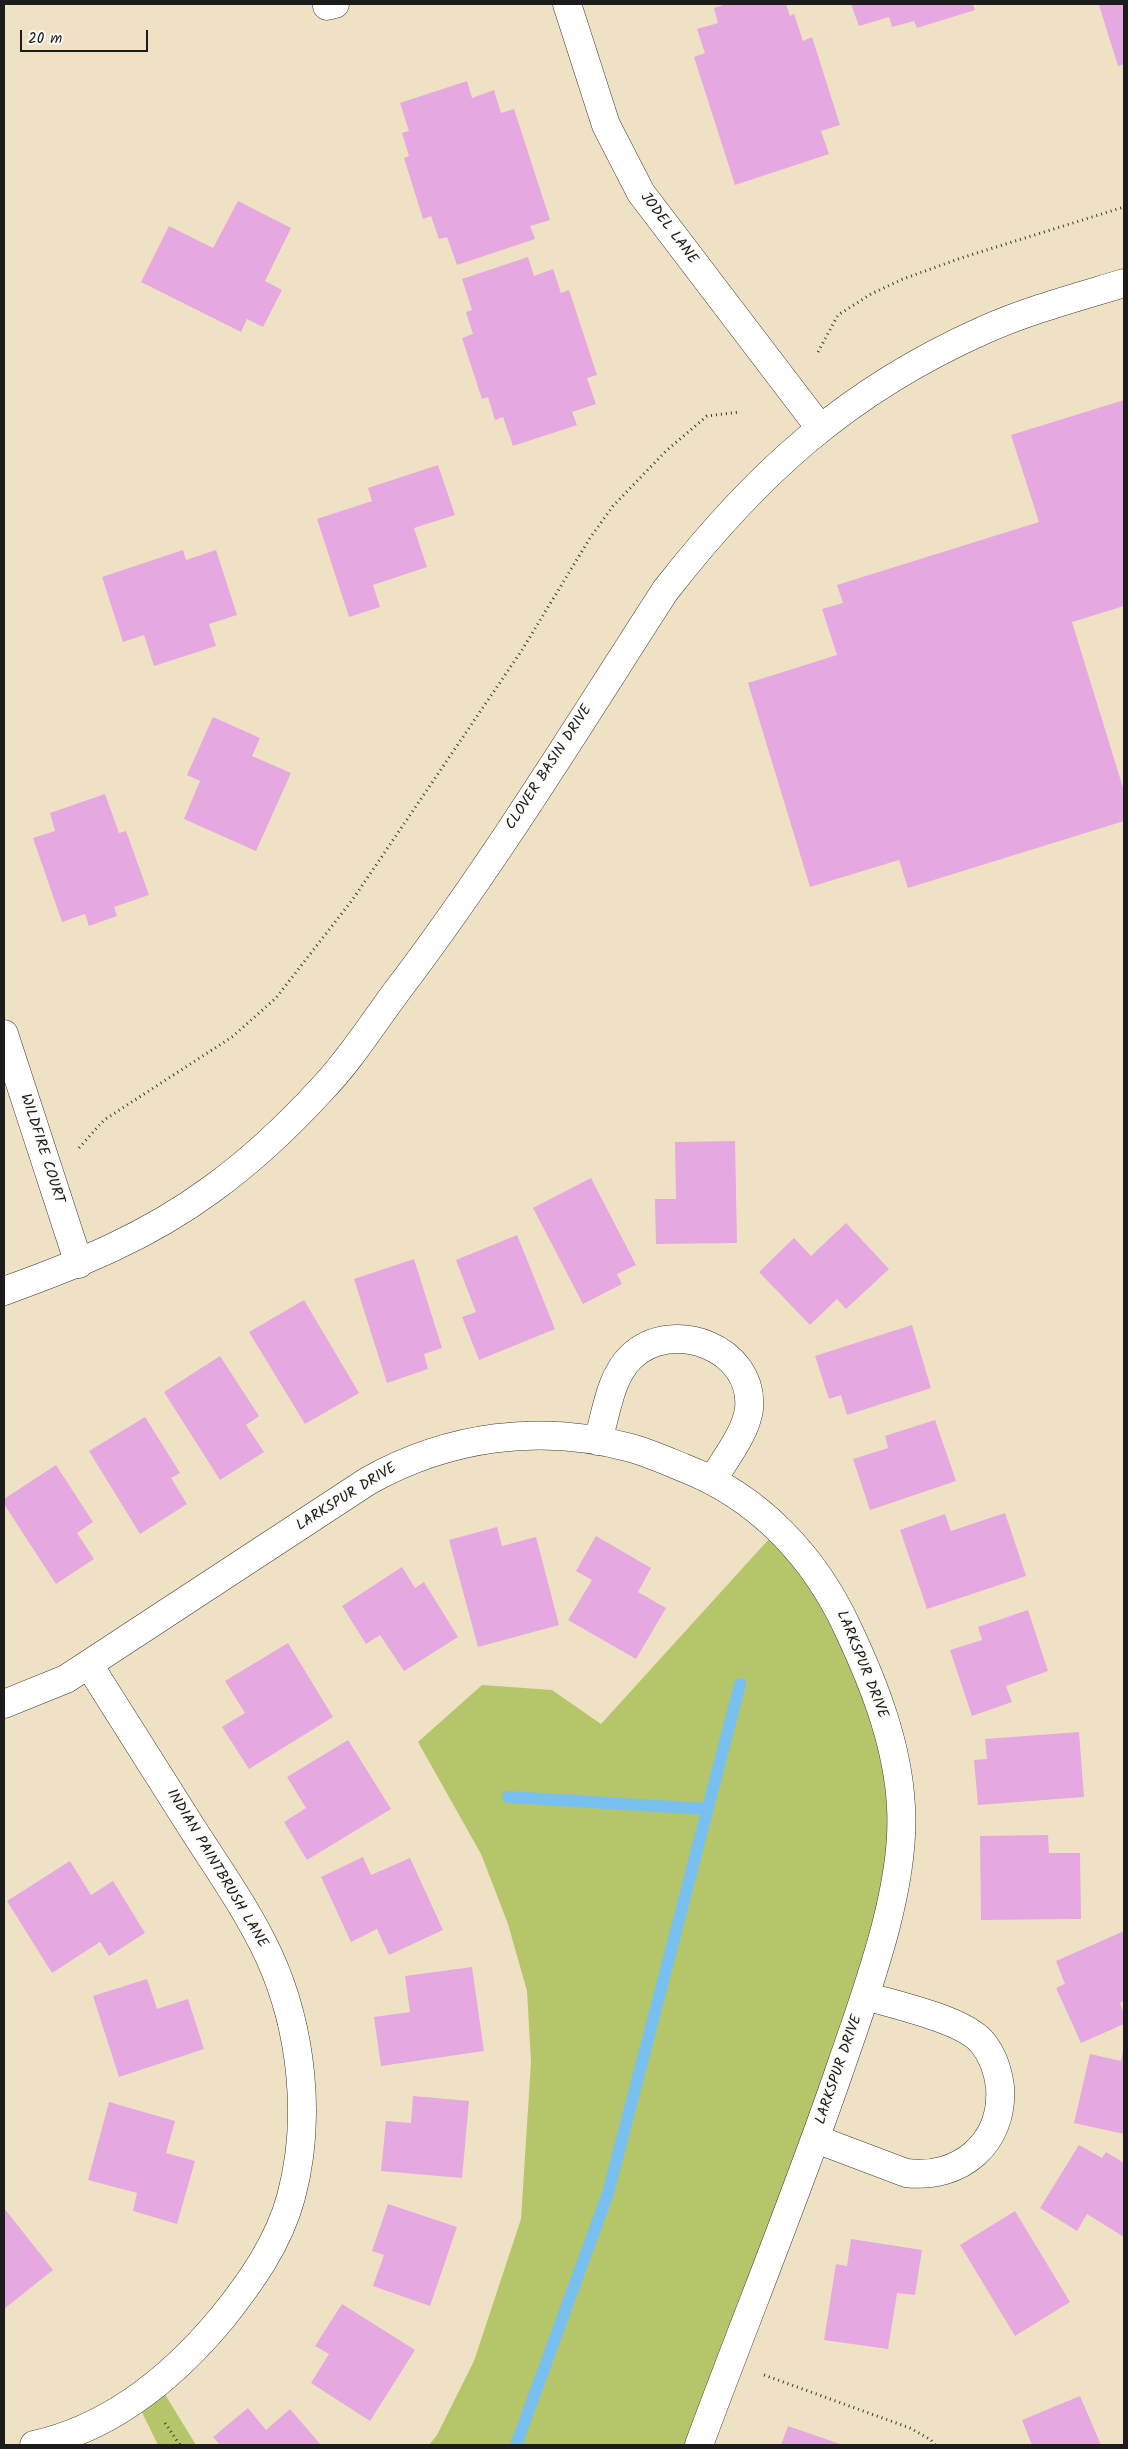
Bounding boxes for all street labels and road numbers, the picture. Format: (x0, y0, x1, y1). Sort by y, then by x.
street label: JODEL LANE (635, 190, 701, 268)
street label: CLOVER BASIN DRIVE (503, 702, 597, 834)
street label: WILDFIRE COURT (15, 1092, 67, 1206)
street label: LARKSPUR DRIVE (294, 1460, 400, 1536)
street label: LARKSPUR DRIVE (831, 1608, 891, 1722)
street label: INDIAN PAINTBRUSH LANE (161, 1786, 271, 1952)
street label: LARKSPUR DRIVE (813, 2013, 867, 2127)

